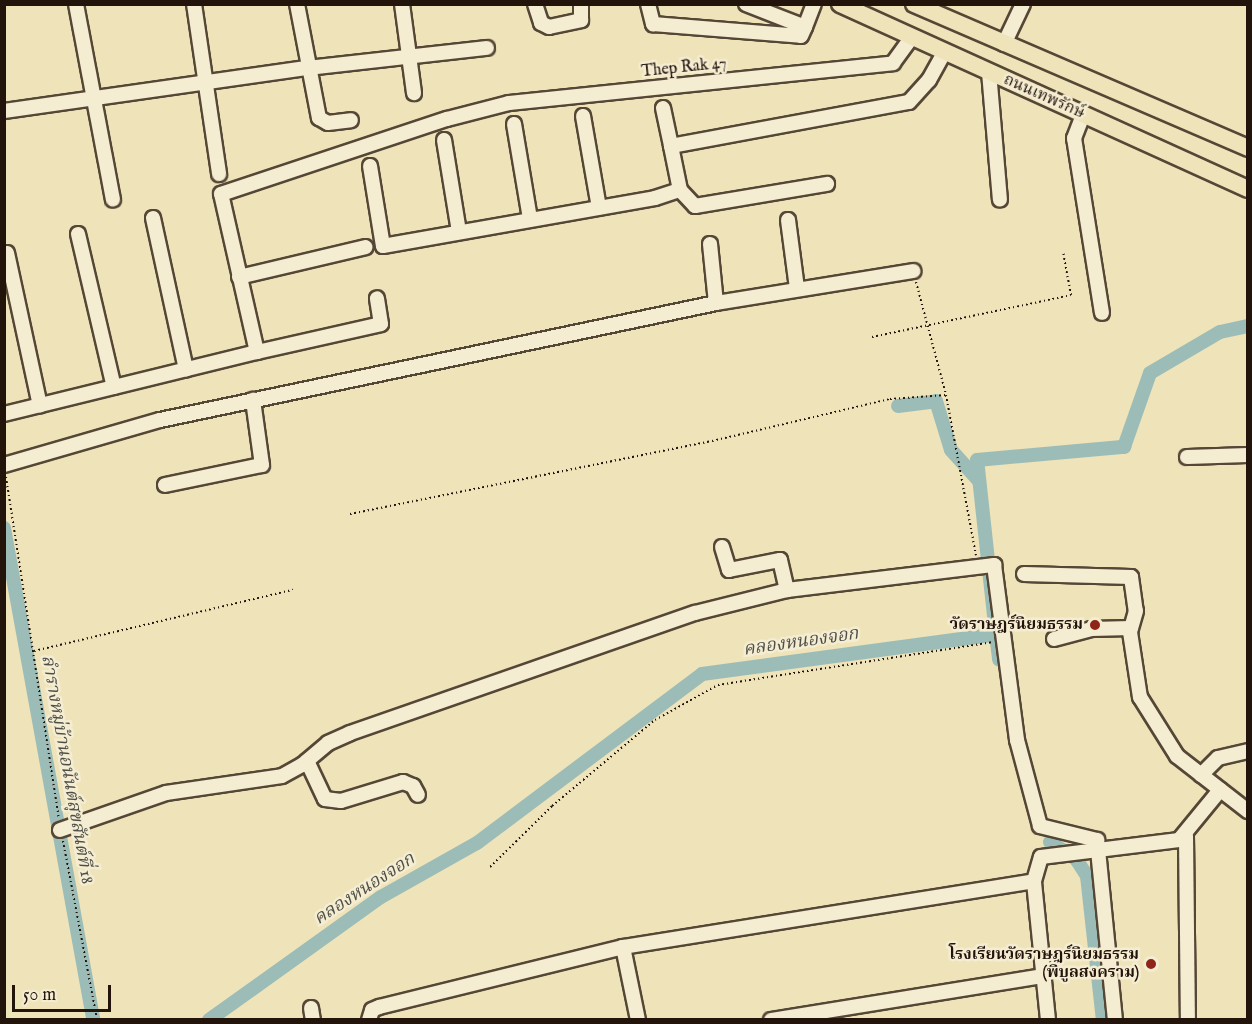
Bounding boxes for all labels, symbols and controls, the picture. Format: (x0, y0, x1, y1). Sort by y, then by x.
street label: Thep Rak 47 (640, 54, 728, 82)
street label: ถนนเทพรักษ์ (1000, 71, 1088, 123)
place label: วัดราษฎร์นิยมธรรม (950, 615, 1083, 635)
marker: วัดราษฎร์นิยมธรรม (1088, 618, 1102, 632)
water label: คลองหนองจอก (742, 624, 860, 662)
water label: ลำรางหมู่บ้านอนันต์สุขสันต์ที่ 18 (35, 654, 97, 886)
water label: คลองหนองจอก (310, 849, 420, 931)
place label: โรงเรียนวัดราษฎร์นิยมธรรม (พิบูลสงคราม) (949, 945, 1139, 983)
marker: โรงเรียนวัดราษฎร์นิยมธรรม (พิบูลสงคราม) (1144, 957, 1158, 971)
scale bar (15, 973, 114, 1011)
text: 50 m (23, 984, 56, 1007)

